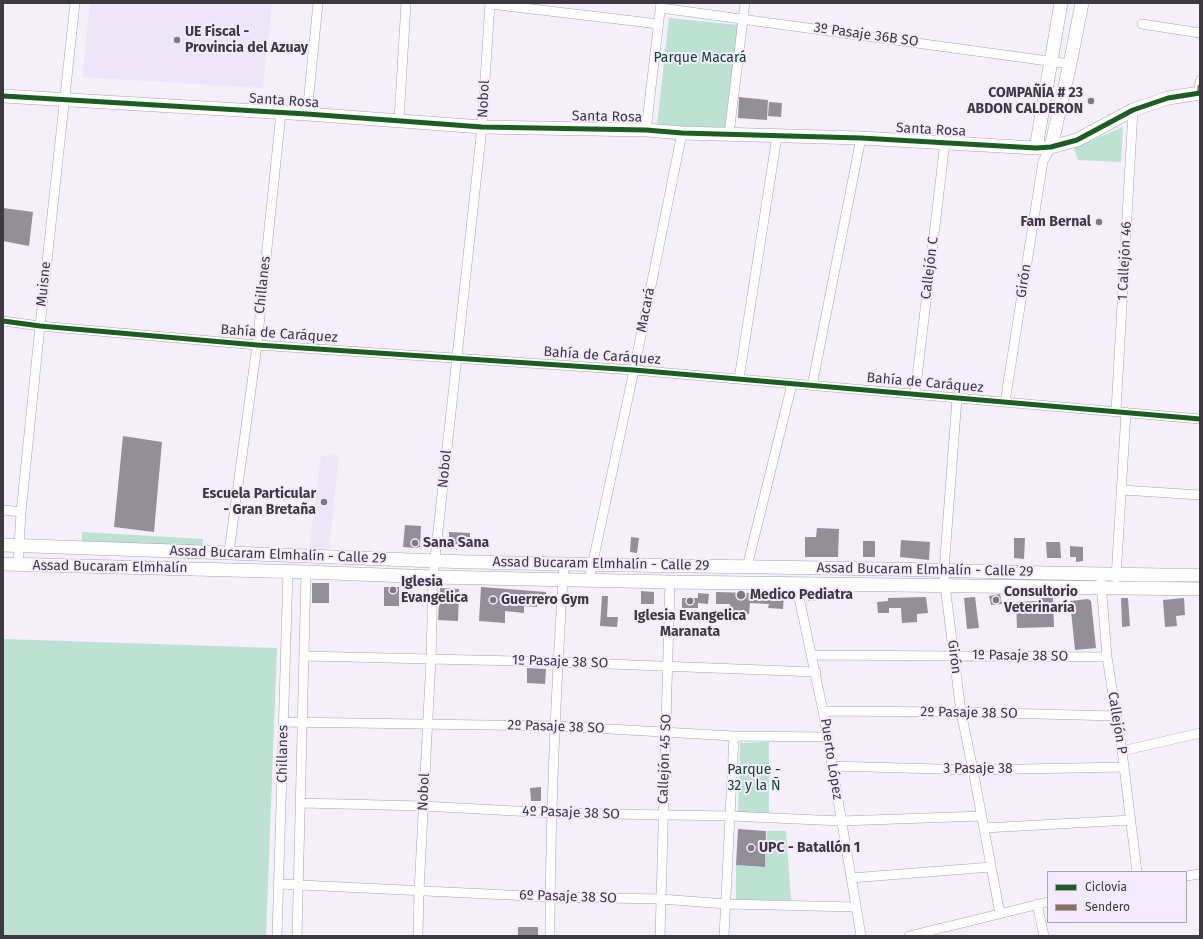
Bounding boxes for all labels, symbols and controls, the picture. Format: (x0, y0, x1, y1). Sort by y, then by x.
street label: 3º Pasaje 36B SO (813, 19, 919, 51)
place label: UE Fiscal - Provincia del Azuay (185, 24, 308, 56)
marker: UE Fiscal - Provincia del Azuay (172, 35, 182, 45)
park label: Parque Macará (653, 50, 747, 66)
street label: Nobol (475, 79, 493, 119)
place label: COMPAÑÍA # 23 ABDON CALDERON (967, 85, 1083, 118)
street label: Santa Rosa (248, 90, 320, 112)
marker: COMPAÑÍA # 23 ABDON CALDERON (1086, 96, 1096, 106)
street label: Santa Rosa (572, 108, 642, 126)
street label: Santa Rosa (896, 120, 966, 140)
place label: Fam Bernal (1020, 214, 1091, 230)
marker: Fam Bernal (1094, 217, 1104, 227)
street label: 1 Callejón 46 (1115, 221, 1135, 301)
street label: Callejón C (918, 236, 942, 300)
street label: Chillanes (252, 255, 274, 315)
street label: Muisne (33, 261, 55, 307)
street label: Girón (1013, 263, 1035, 299)
street label: Macará (633, 286, 659, 334)
street label: Bahía de Caráquez (220, 322, 338, 346)
street label: Bahía de Caráquez (543, 344, 661, 368)
street label: Bahía de Caráquez (866, 370, 984, 396)
street label: Nobol (435, 449, 455, 489)
place label: Escuela Particular - Gran Bretaña (202, 486, 316, 518)
marker: Escuela Particular - Gran Bretaña (319, 497, 329, 507)
place label: Sana Sana (423, 535, 489, 551)
marker: Sana Sana (410, 538, 420, 548)
street label: Assad Bucaram Elmhalín - Calle 29 (169, 543, 387, 567)
street label: Assad Bucaram Elmhalín - Calle 29 (492, 554, 710, 574)
street label: Assad Bucaram Elmhalín (32, 557, 188, 577)
street label: Assad Bucaram Elmhalín - Calle 29 (816, 560, 1034, 580)
place label: Iglesia Evangelica (401, 574, 468, 606)
place label: Consultorio Veterinaría (1004, 584, 1078, 616)
marker: Iglesia Evangelica (388, 585, 398, 595)
place label: Medico Pediatra (750, 587, 853, 603)
marker: Medico Pediatra (735, 589, 747, 601)
place label: Guerrero Gym (501, 592, 589, 608)
marker: Guerrero Gym (488, 595, 498, 605)
marker: Consultorio Veterinaría (991, 595, 1001, 605)
marker: Iglesia Evangelica Maranata (685, 596, 695, 606)
place label: Iglesia Evangelica Maranata (634, 608, 746, 640)
street label: Girón (944, 639, 964, 675)
street label: 1º Pasaje 38 SO (972, 647, 1068, 665)
street label: 1º Pasaje 38 SO (511, 652, 609, 672)
street label: Callejón P (1104, 691, 1130, 755)
street label: 2º Pasaje 38 SO (920, 704, 1018, 722)
street label: Callejón 45 SO (655, 714, 675, 804)
street label: 2º Pasaje 38 SO (507, 717, 605, 737)
street label: Puerto López (816, 717, 846, 801)
street label: Chillanes (274, 725, 292, 783)
street label: 3 Pasaje 38 (943, 761, 1013, 777)
park label: Parque - 32 y la Ñ (727, 762, 781, 794)
street label: Nobol (415, 772, 433, 812)
street label: 4º Pasaje 38 SO (522, 803, 620, 823)
place label: UPC - Batallón 1 (759, 840, 860, 856)
marker: UPC - Batallón 1 (746, 843, 756, 853)
legend (1047, 871, 1187, 923)
text: Ciclovía (1085, 880, 1127, 894)
street label: 6º Pasaje 38 SO (519, 887, 617, 907)
text: Sendero (1085, 900, 1130, 914)

